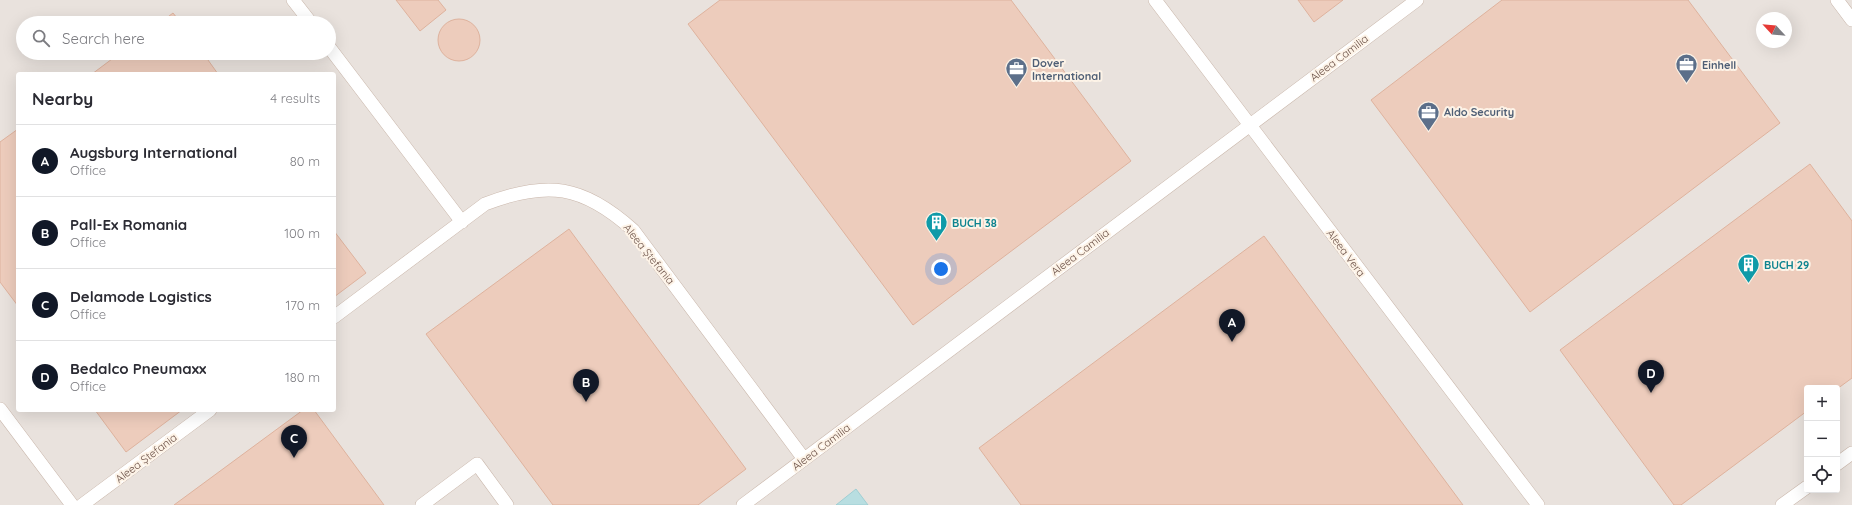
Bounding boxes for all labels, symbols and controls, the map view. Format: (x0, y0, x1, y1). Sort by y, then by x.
north arrow (1756, 12, 1792, 48)
search box (16, 16, 336, 60)
icon: search (30, 27, 52, 49)
text: Search here (62, 29, 145, 48)
street label: Aleea Camilia (1307, 32, 1371, 84)
office icon: Einhell (1673, 52, 1699, 85)
office icon: Dover International (1004, 56, 1030, 89)
place label: Dover International (1032, 56, 1101, 83)
place label: Einhell (1702, 58, 1736, 72)
text: Nearby (32, 88, 93, 109)
text: 4 results (270, 90, 320, 106)
office icon: Aldo Security (1415, 99, 1441, 132)
place label: Aldo Security (1444, 105, 1514, 119)
text: Augsburg International (70, 143, 237, 162)
text: A (41, 153, 49, 169)
text: 80 m (290, 153, 320, 169)
text: Office (70, 162, 106, 178)
building icon: BUCH 38 (924, 210, 950, 243)
text: Pall-Ex Romania (70, 215, 187, 234)
place label: BUCH 38 (952, 216, 997, 230)
street label: Aleea Ștefania (620, 221, 678, 287)
text: B (41, 225, 49, 241)
text: 100 m (284, 225, 320, 241)
street label: Aleea Camilia (1048, 226, 1112, 278)
street label: Aleea Vera (1324, 227, 1368, 279)
text: Office (70, 234, 106, 250)
building icon: BUCH 29 (1736, 252, 1762, 285)
place label: BUCH 29 (1764, 258, 1809, 272)
your location (931, 259, 951, 279)
text: Delamode Logistics (70, 287, 212, 306)
text: C (41, 297, 49, 313)
text: 170 m (285, 297, 320, 313)
text: Office (70, 306, 106, 322)
pin: A (1219, 309, 1245, 342)
text: Bedalco Pneumaxx (70, 359, 206, 378)
pin: D (1638, 360, 1664, 393)
text: D (40, 369, 50, 385)
text: 180 m (285, 369, 320, 385)
pin: B (573, 369, 599, 402)
text: Office (70, 378, 106, 394)
map controls (1804, 385, 1840, 493)
button: + (1804, 385, 1840, 421)
street label: Aleea Camilia (789, 421, 853, 473)
button: − (1804, 421, 1840, 457)
pin: C (281, 425, 307, 458)
street label: Aleea Ștefania (112, 430, 180, 486)
button: locate (1804, 457, 1840, 493)

